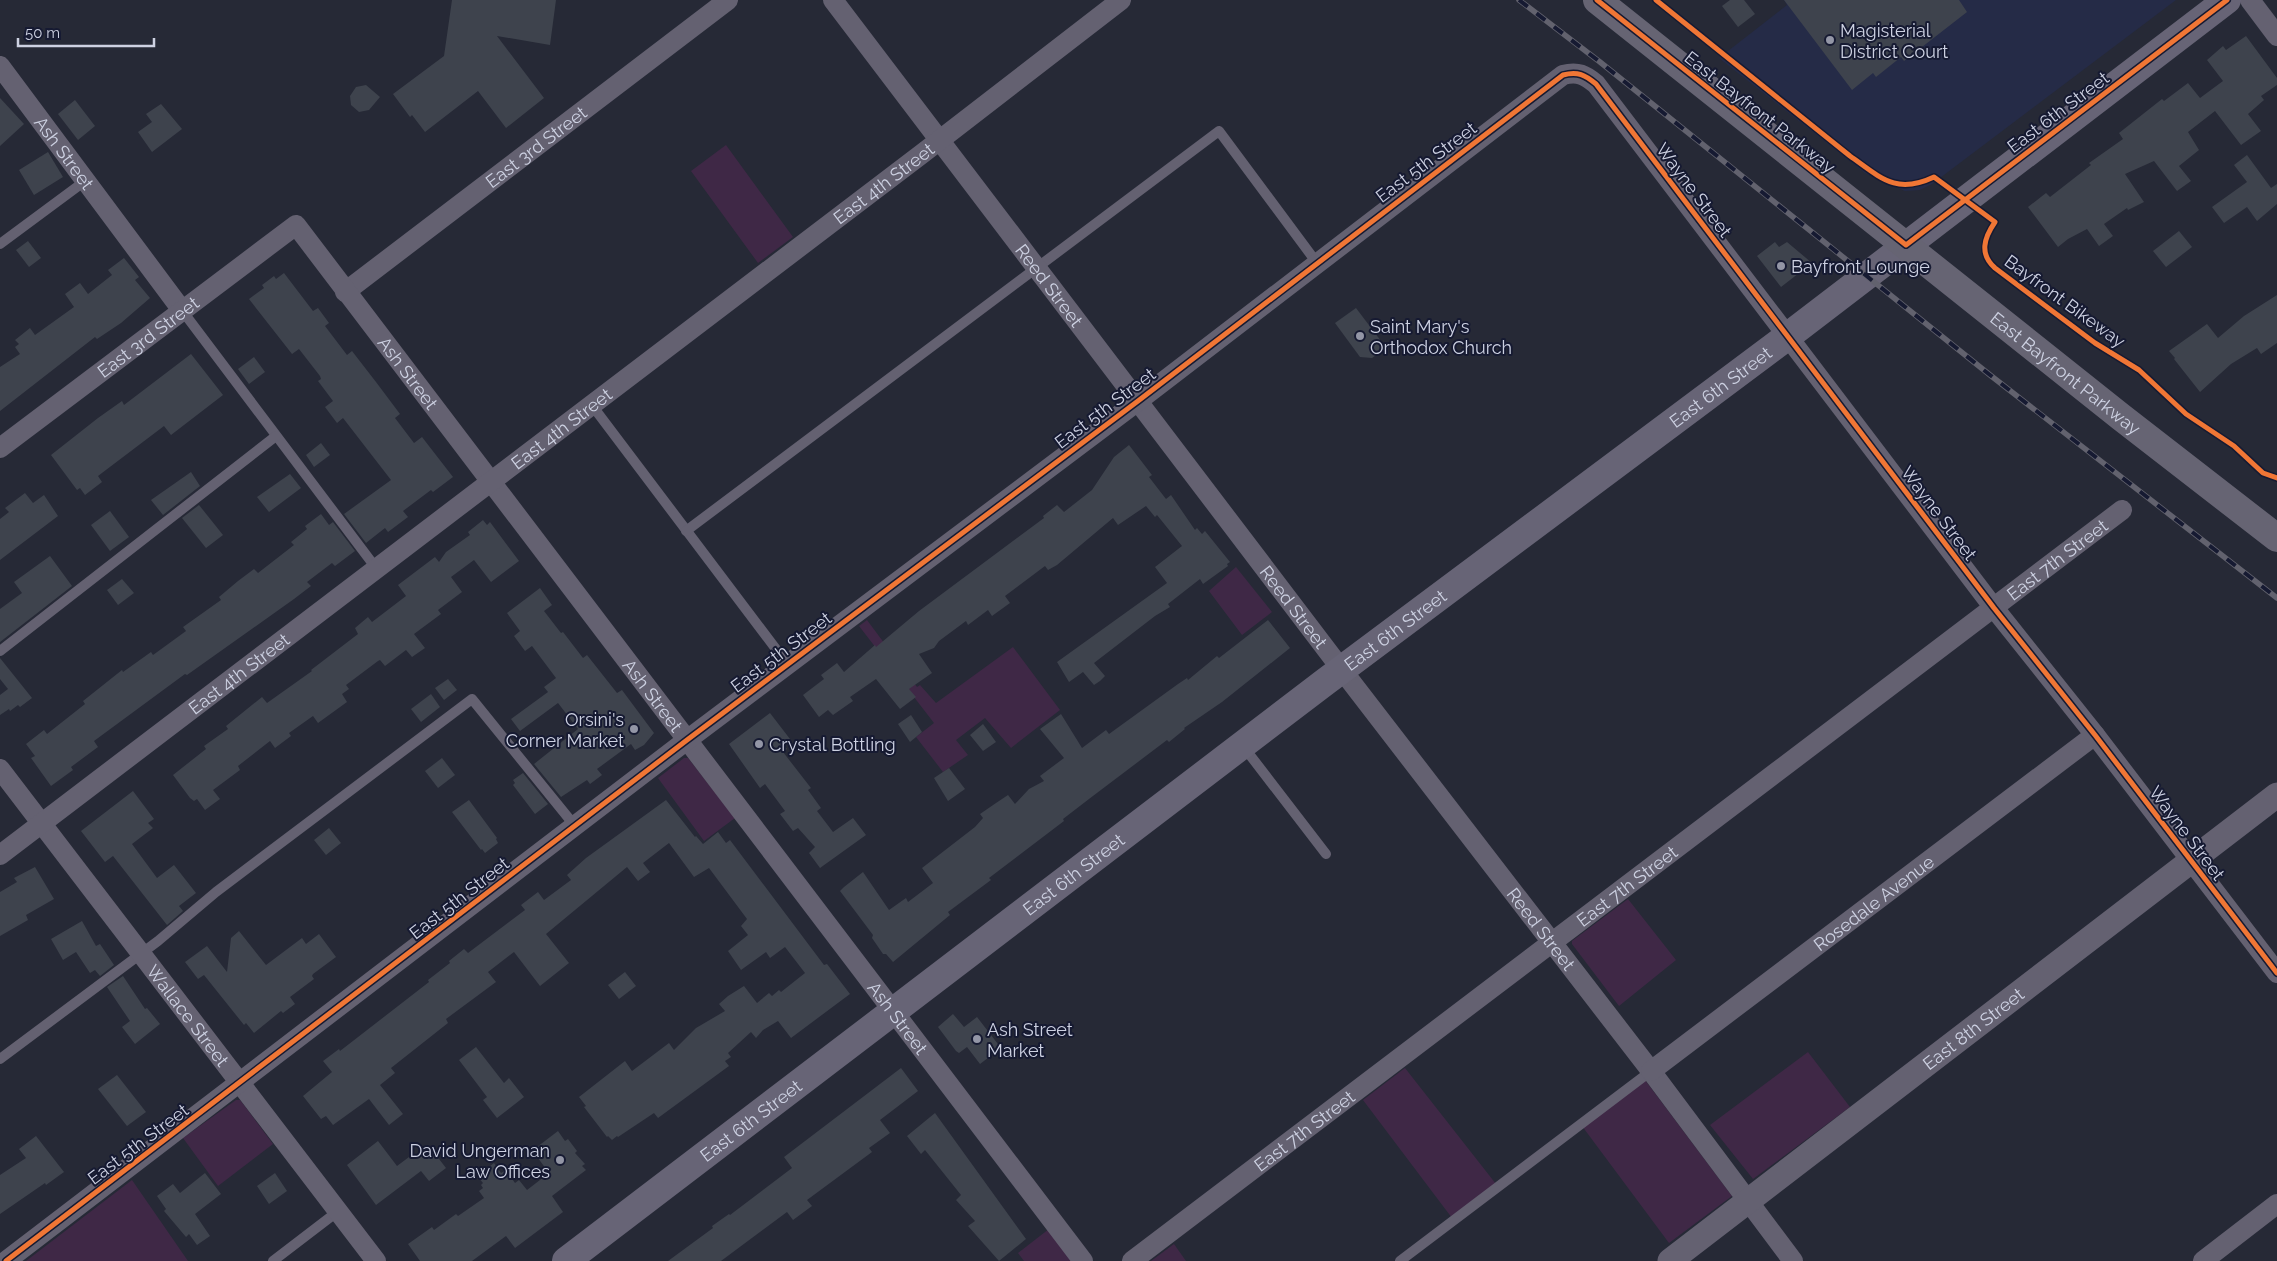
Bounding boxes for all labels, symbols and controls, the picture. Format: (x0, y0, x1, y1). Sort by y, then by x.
scale bar (18, 15, 154, 47)
place label: Magisterial District Court (1840, 20, 1948, 62)
text: 50 m (25, 24, 60, 42)
marker: Magisterial District Court (1824, 34, 1836, 46)
street label: East Bayfront Parkway (1680, 47, 1840, 178)
street label: East 6th Street (2003, 67, 2113, 157)
street label: East 3rd Street (481, 101, 591, 192)
street label: Ash Street (30, 112, 99, 193)
street label: East 5th Street (1371, 117, 1481, 207)
street label: East 4th Street (829, 138, 938, 228)
street label: Wayne Street (1652, 139, 1736, 241)
street label: Reed Street (1011, 240, 1088, 331)
street label: Bayfront Bikeway (2001, 250, 2130, 352)
place label: Bayfront Lounge (1791, 256, 1930, 277)
marker: Bayfront Lounge (1775, 260, 1787, 272)
street label: East 3rd Street (93, 292, 203, 382)
street label: East Bayfront Parkway (1987, 307, 2145, 439)
place label: Saint Mary's Orthodox Church (1370, 316, 1512, 358)
marker: Saint Mary's Orthodox Church (1354, 330, 1366, 342)
street label: Ash Street (374, 332, 442, 413)
street label: East 6th Street (1665, 342, 1775, 432)
street label: East 5th Street (1050, 363, 1160, 453)
street label: East 4th Street (507, 383, 616, 473)
street label: Wayne Street (1897, 462, 1981, 564)
street label: East 7th Street (2003, 514, 2111, 604)
street label: Reed Street (1256, 561, 1332, 652)
street label: East 6th Street (1340, 585, 1450, 675)
street label: East 5th Street (726, 607, 836, 697)
street label: East 4th Street (184, 628, 293, 718)
street label: Ash Street (619, 655, 687, 736)
place label: Orsini's Corner Market (506, 709, 624, 751)
marker: Orsini's Corner Market (628, 723, 640, 735)
place label: Crystal Bottling (769, 734, 896, 755)
marker: Crystal Bottling (753, 738, 765, 750)
street label: Wayne Street (2145, 782, 2229, 884)
street label: East 6th Street (1018, 829, 1128, 919)
street label: East 7th Street (1572, 841, 1681, 931)
street label: Rosedale Avenue (1809, 850, 1938, 955)
street label: East 5th Street (405, 853, 513, 943)
street label: Reed Street (1503, 883, 1580, 974)
street label: Wallace Street (143, 960, 234, 1070)
street label: Ash Street (864, 977, 932, 1058)
street label: East 8th Street (1918, 983, 2028, 1074)
place label: Ash Street Market (987, 1019, 1073, 1061)
marker: Ash Street Market (971, 1033, 983, 1045)
street label: East 6th Street (696, 1075, 805, 1166)
street label: East 7th Street (1250, 1086, 1359, 1175)
street label: East 5th Street (83, 1099, 193, 1189)
place label: David Ungerman Law Offices (410, 1140, 550, 1182)
marker: David Ungerman Law Offices (554, 1154, 566, 1166)

